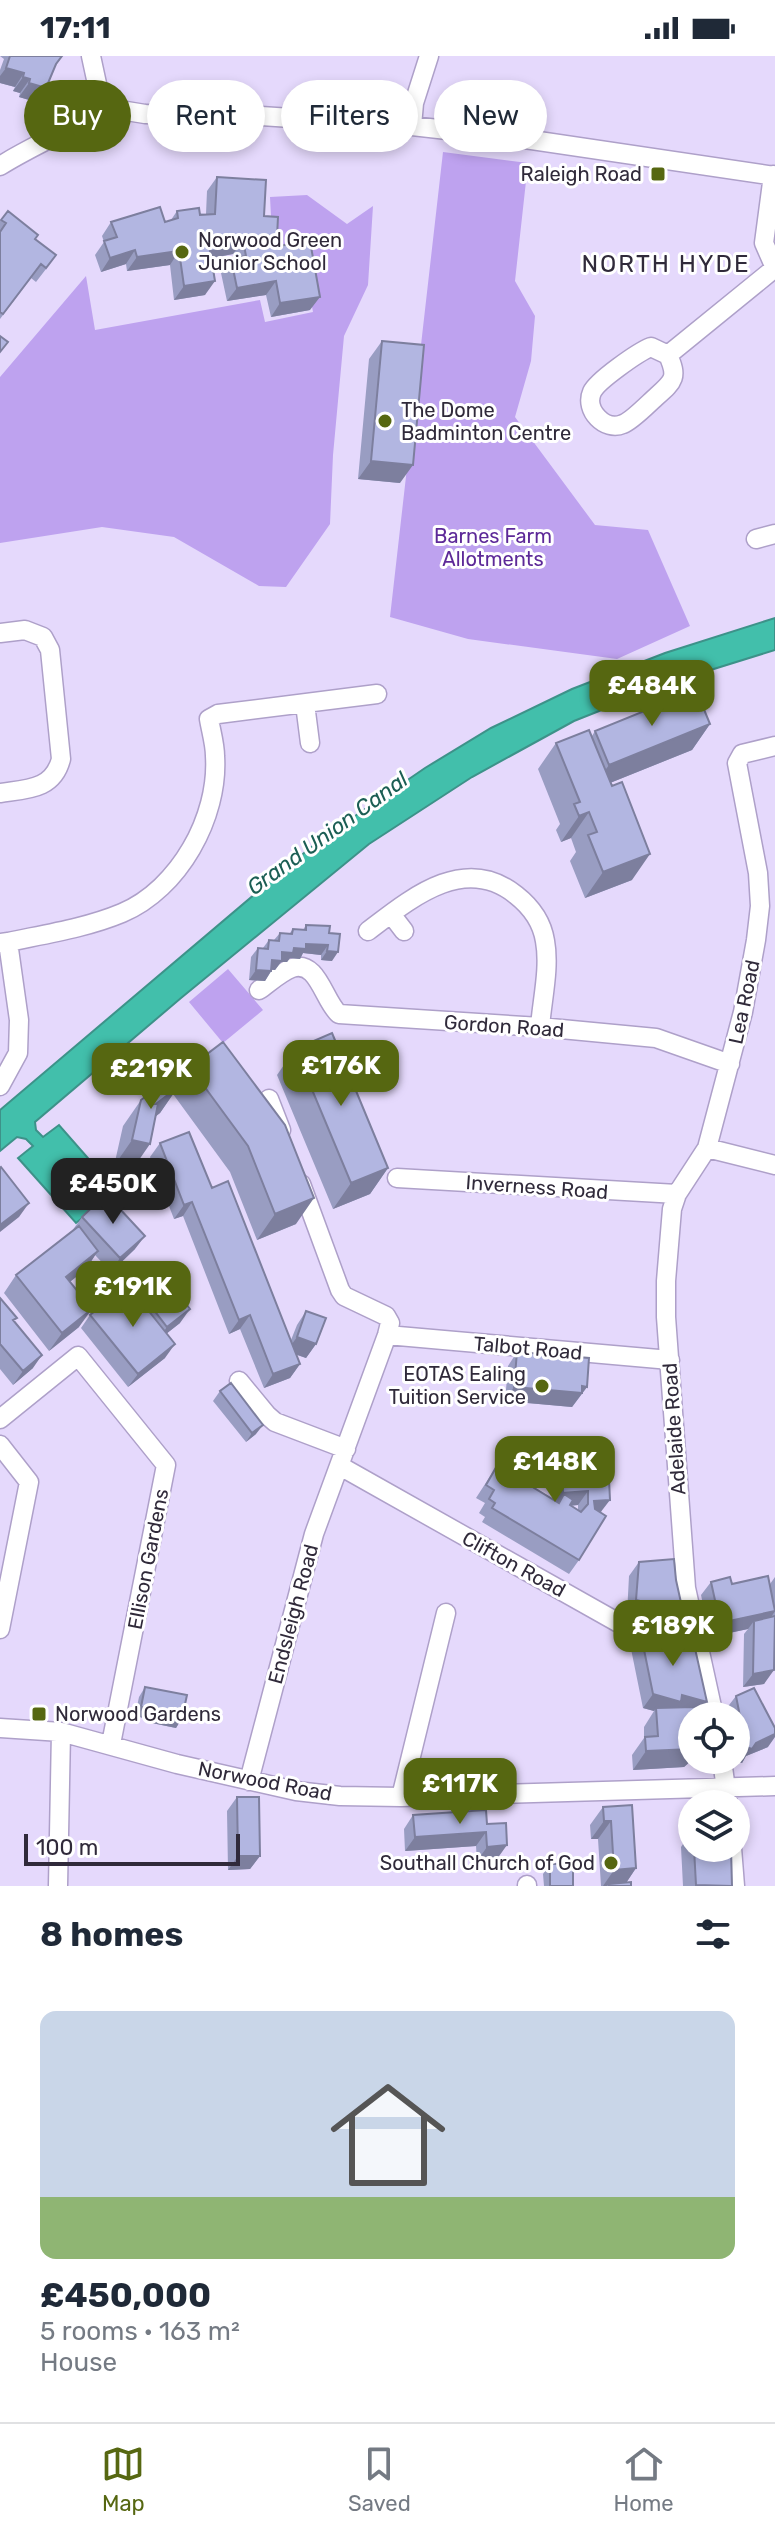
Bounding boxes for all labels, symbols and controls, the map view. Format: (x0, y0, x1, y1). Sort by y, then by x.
text: 17:11 (40, 10, 111, 46)
chip: Buy (24, 80, 131, 152)
chip: Rent (147, 80, 265, 152)
chip: Filters (281, 80, 418, 152)
chip: New (434, 80, 547, 152)
place label: Raleigh Road (521, 162, 642, 186)
marker: Raleigh Road (649, 165, 667, 183)
place label: Norwood Green Junior School (198, 228, 342, 275)
marker: Norwood Green Junior School (173, 243, 191, 261)
district label: NORTH HYDE (581, 250, 751, 278)
place label: The Dome Badminton Centre (401, 398, 571, 445)
marker: The Dome Badminton Centre (376, 412, 394, 430)
park label: Barnes Farm Allotments (434, 524, 552, 571)
pin: £484K (596, 660, 708, 728)
text: £484K (607, 670, 697, 701)
water label: Grand Union Canal (241, 765, 414, 901)
street label: Lea Road (723, 958, 765, 1046)
street label: Gordon Road (443, 1010, 565, 1042)
pin: £176K (285, 1040, 397, 1108)
pin: £219K (95, 1043, 207, 1111)
text: £176K (301, 1050, 381, 1081)
text: £219K (110, 1053, 192, 1084)
pin: £450K (57, 1158, 169, 1226)
text: £450K (69, 1168, 157, 1199)
street label: Inverness Road (465, 1170, 609, 1204)
pin: £191K (77, 1261, 189, 1329)
text: £191K (94, 1271, 172, 1302)
street label: Talbot Road (473, 1331, 583, 1365)
place label: EOTAS Ealing Tuition Service (389, 1362, 526, 1409)
street label: Adelaide Road (657, 1362, 691, 1496)
marker: EOTAS Ealing Tuition Service (533, 1377, 551, 1395)
pin: £148K (499, 1436, 611, 1504)
text: £148K (513, 1446, 597, 1477)
street label: Ellison Gardens (123, 1487, 173, 1631)
street label: Clifton Road (458, 1526, 570, 1602)
street label: Endsleigh Road (263, 1542, 323, 1686)
pin: £189K (617, 1600, 729, 1668)
text: £189K (631, 1610, 715, 1641)
place label: Norwood Gardens (55, 1702, 221, 1726)
map controls (678, 1702, 750, 1862)
button: locate (678, 1702, 750, 1774)
marker: Norwood Gardens (30, 1705, 48, 1723)
street label: Norwood Road (196, 1756, 334, 1806)
pin: £117K (404, 1758, 516, 1826)
text: £117K (422, 1768, 498, 1799)
button: layers (678, 1790, 750, 1862)
scale bar (24, 1830, 240, 1866)
text: 100 m (36, 1834, 98, 1861)
place label: Southall Church of God (380, 1851, 595, 1875)
marker: Southall Church of God (602, 1854, 620, 1872)
icon: filters (691, 1912, 735, 1956)
text: 8 homes (40, 1914, 183, 1955)
icon: home (316, 2063, 460, 2207)
text: £450,000 (40, 2275, 211, 2316)
text: 5 rooms · 163 m² (40, 2316, 240, 2347)
text: House (40, 2347, 117, 2378)
tab: Map (101, 2442, 145, 2517)
tab: Saved (348, 2442, 411, 2517)
tab: Home (613, 2442, 674, 2517)

